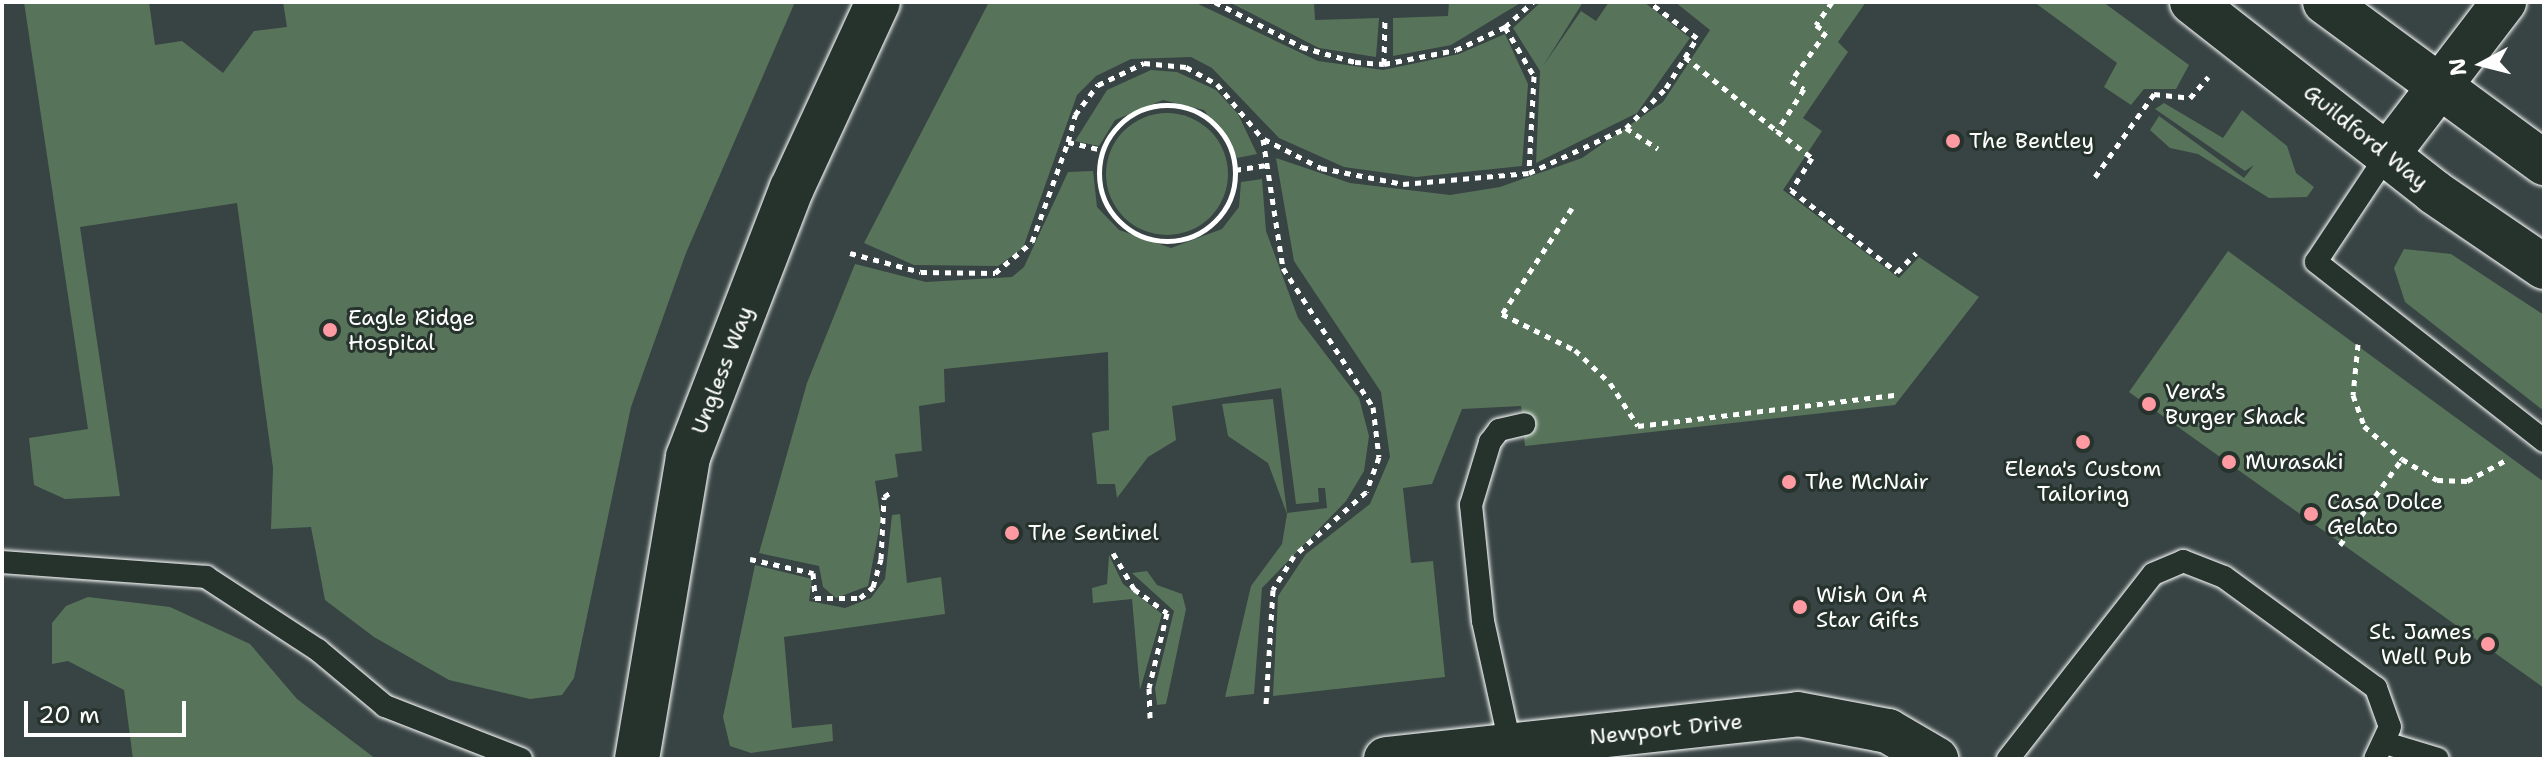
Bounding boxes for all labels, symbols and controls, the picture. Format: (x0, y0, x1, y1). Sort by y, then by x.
north arrow (2442, 24, 2522, 104)
text: N (2442, 57, 2473, 77)
street label: Guildford Way (2298, 79, 2434, 195)
place label: The Bentley (1969, 128, 2094, 154)
marker: The Bentley (1944, 132, 1962, 150)
street label: Ungless Way (686, 302, 758, 438)
place label: Eagle Ridge Hospital (348, 304, 475, 356)
marker: Eagle Ridge Hospital (319, 319, 341, 341)
place label: Vera's Burger Shack (2165, 378, 2306, 430)
marker: Vera's Burger Shack (2140, 395, 2158, 413)
marker: Elena's Custom Tailoring (2074, 433, 2092, 451)
place label: Murasaki (2245, 449, 2344, 475)
marker: Murasaki (2220, 453, 2238, 471)
place label: Elena's Custom Tailoring (2005, 455, 2161, 506)
place label: The McNair (1805, 469, 1929, 495)
marker: The McNair (1780, 473, 1798, 491)
place label: Casa Dolce Gelato (2327, 488, 2443, 540)
marker: Casa Dolce Gelato (2302, 505, 2320, 523)
place label: The Sentinel (1028, 520, 1159, 546)
marker: The Sentinel (1003, 524, 1021, 542)
place label: Wish On A Star Gifts (1816, 581, 1927, 632)
marker: Wish On A Star Gifts (1791, 598, 1809, 616)
place label: St. James Well Pub (2369, 618, 2472, 670)
marker: St. James Well Pub (2479, 635, 2497, 653)
scale bar (28, 685, 190, 735)
text: 20 m (38, 699, 100, 731)
street label: Newport Drive (1588, 708, 1744, 750)

